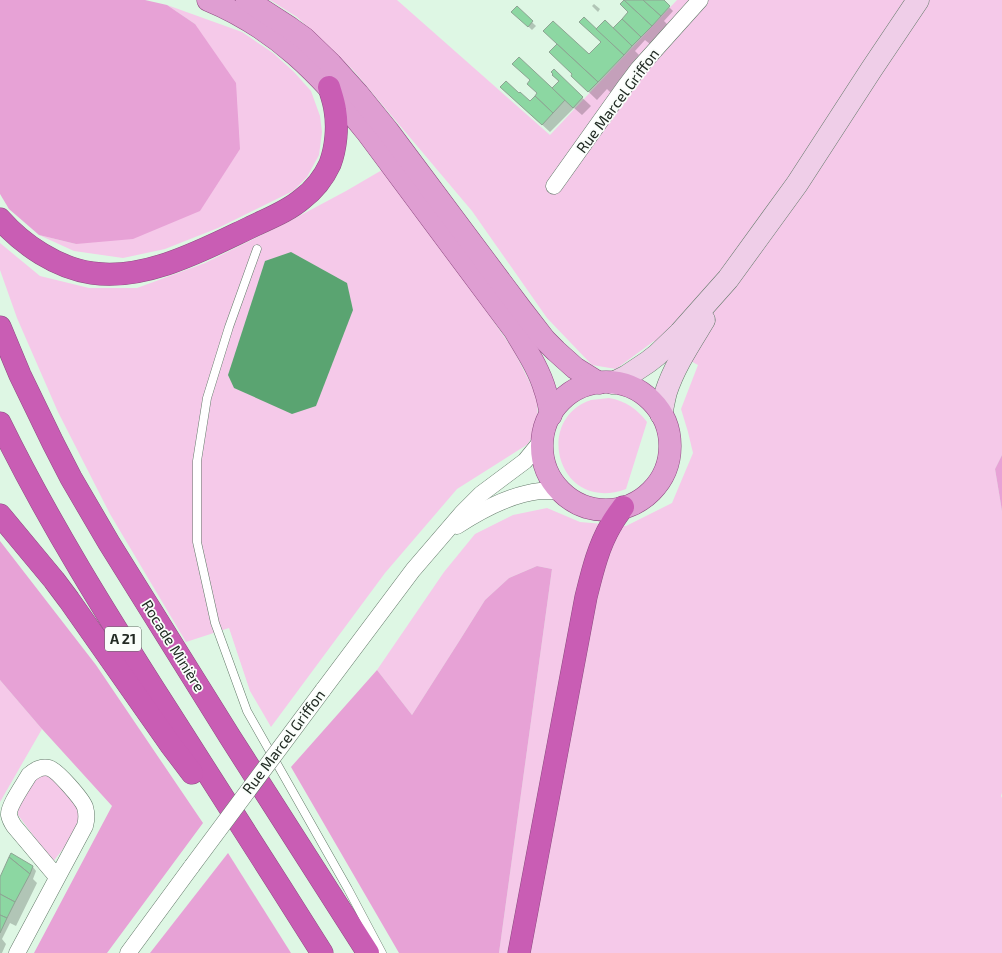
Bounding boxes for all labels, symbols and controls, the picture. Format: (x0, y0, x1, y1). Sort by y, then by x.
street label: Rue Marcel Griffon (572, 45, 662, 156)
street label: Rocade Minière (139, 596, 209, 695)
road number: A 21 (105, 627, 141, 651)
street label: Rue Marcel Griffon (238, 686, 328, 797)

